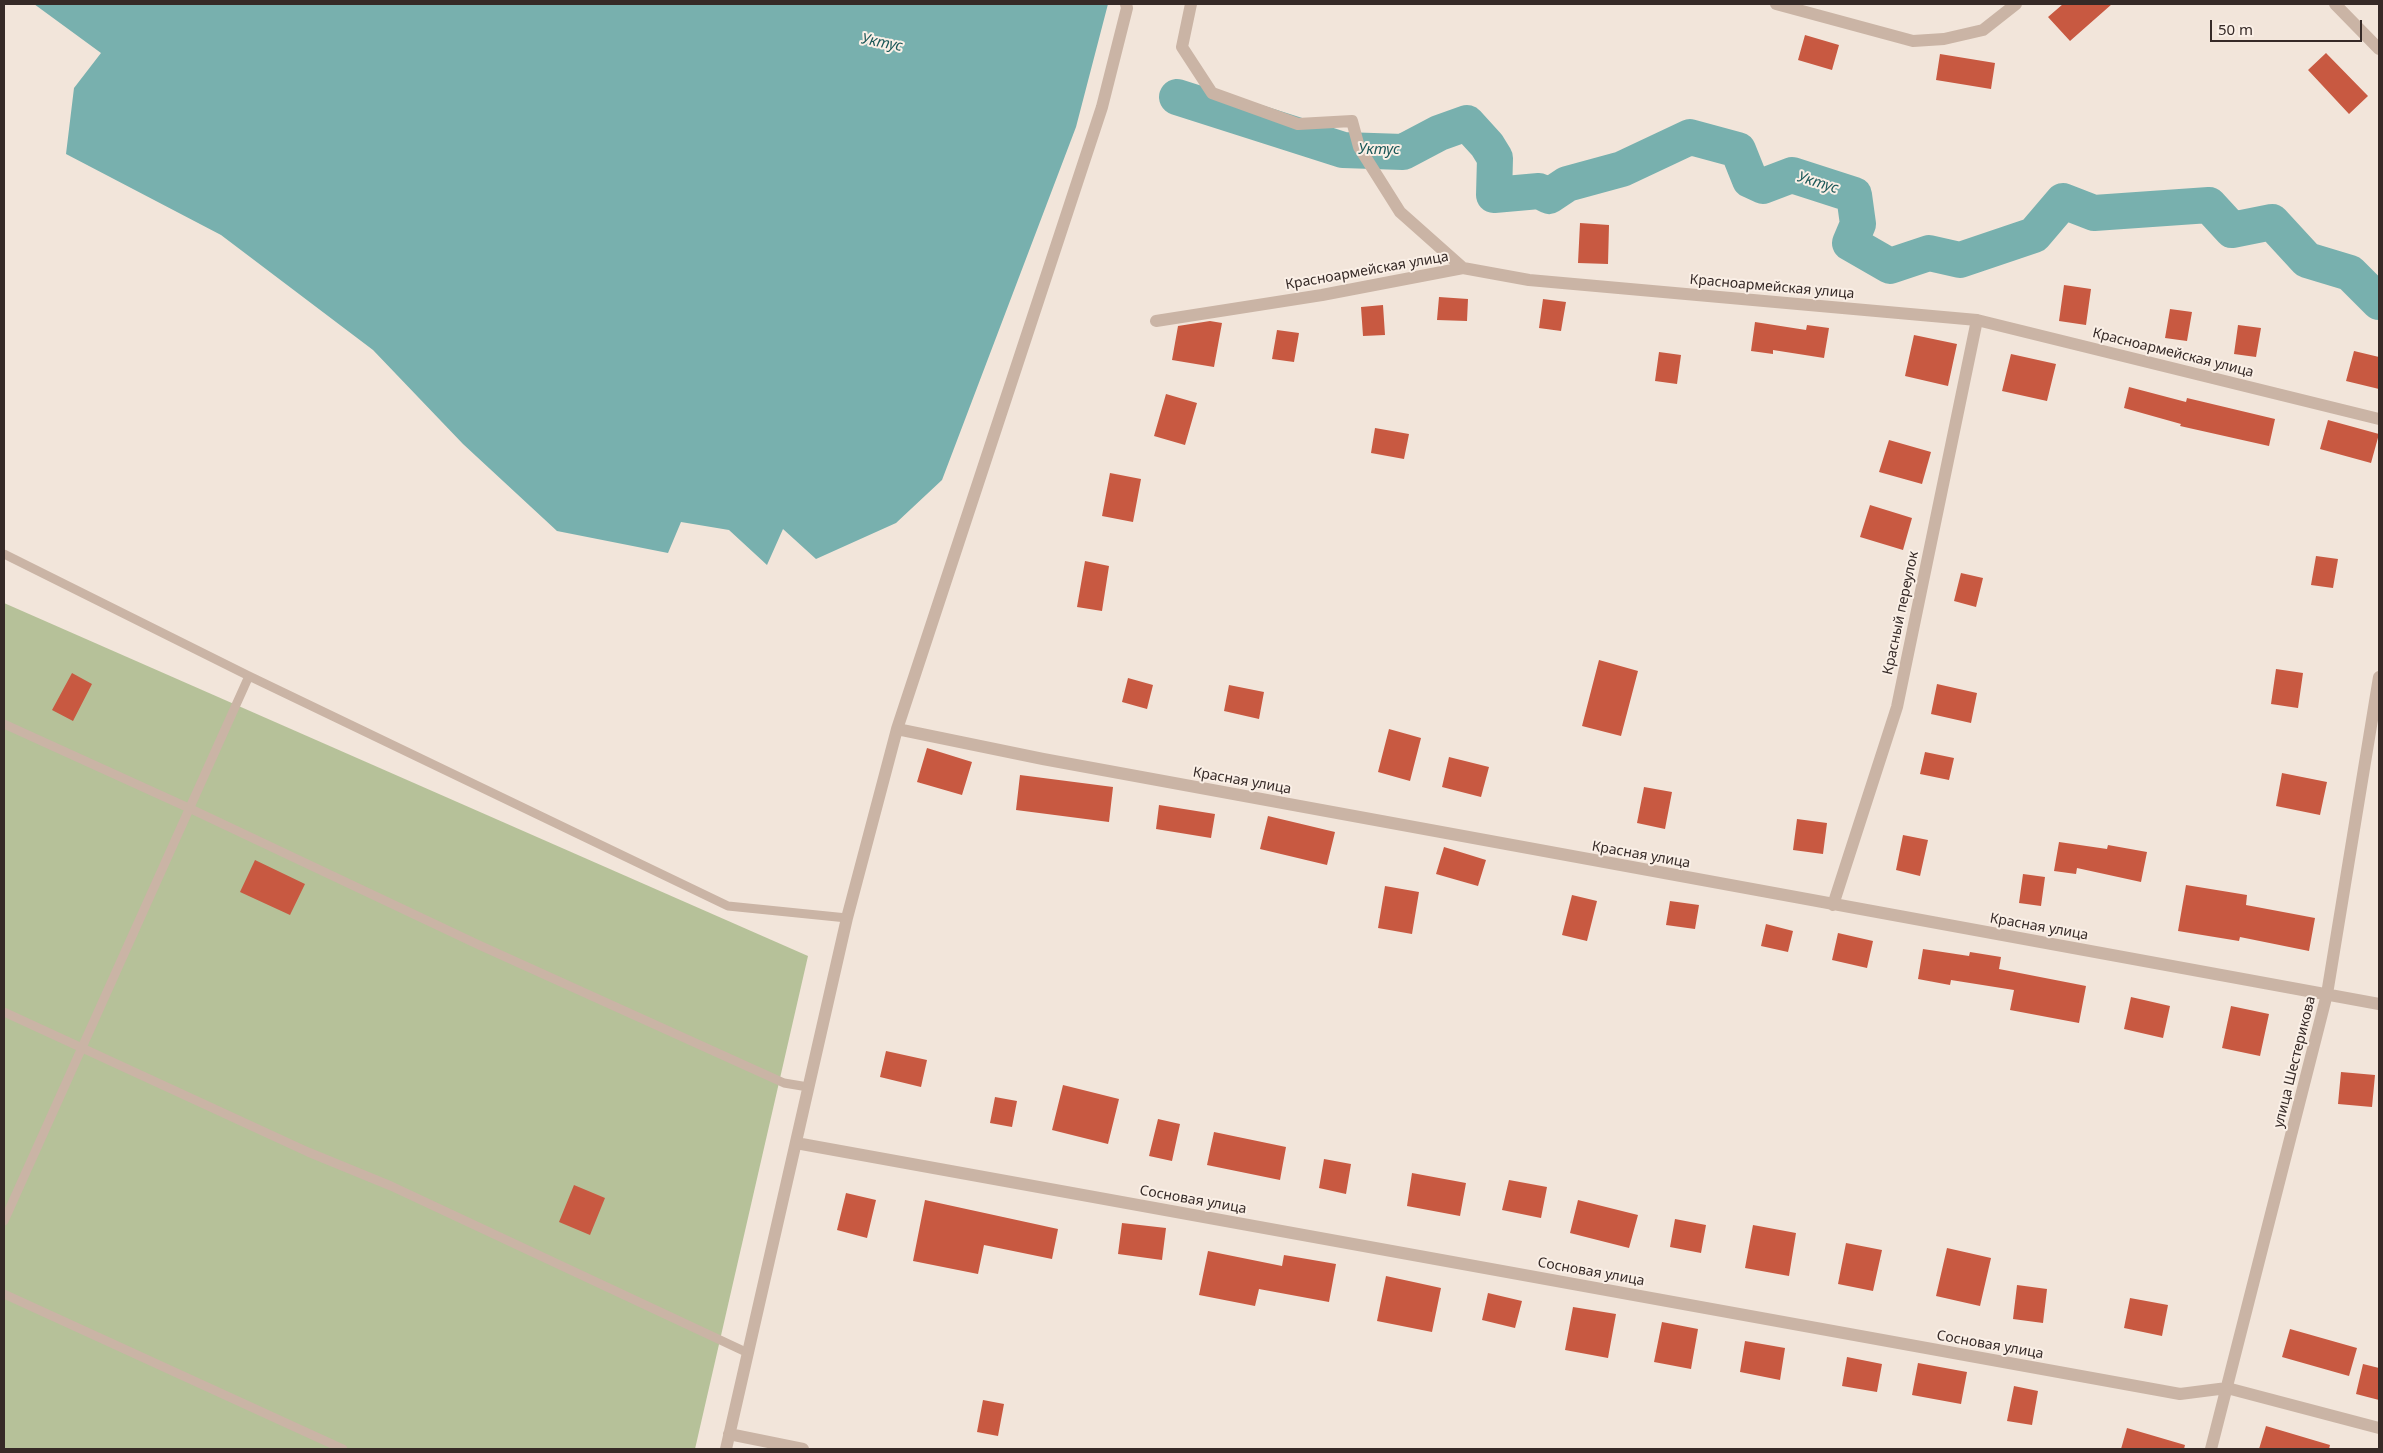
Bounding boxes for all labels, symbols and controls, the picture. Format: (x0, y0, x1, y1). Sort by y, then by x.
scale bar (2213, 10, 2366, 42)
text: 50 m (2218, 19, 2253, 39)
water label: Уктус (860, 30, 904, 56)
water label: Уктус (1358, 141, 1400, 159)
water label: Уктус (1795, 168, 1841, 198)
street label: Красноармейская улица (1284, 248, 1450, 294)
street label: Красноармейская улица (1689, 271, 1855, 303)
street label: Красноармейская улица (2091, 325, 2255, 381)
street label: Красный переулок (1880, 550, 1922, 676)
street label: Красная улица (1191, 764, 1293, 798)
street label: Красная улица (1590, 838, 1692, 872)
street label: Красная улица (1988, 910, 2090, 944)
street label: улица Шестерикова (2271, 995, 2319, 1129)
street label: Сосновая улица (1138, 1182, 1248, 1218)
street label: Сосновая улица (1536, 1254, 1646, 1290)
street label: Сосновая улица (1935, 1327, 2045, 1363)

